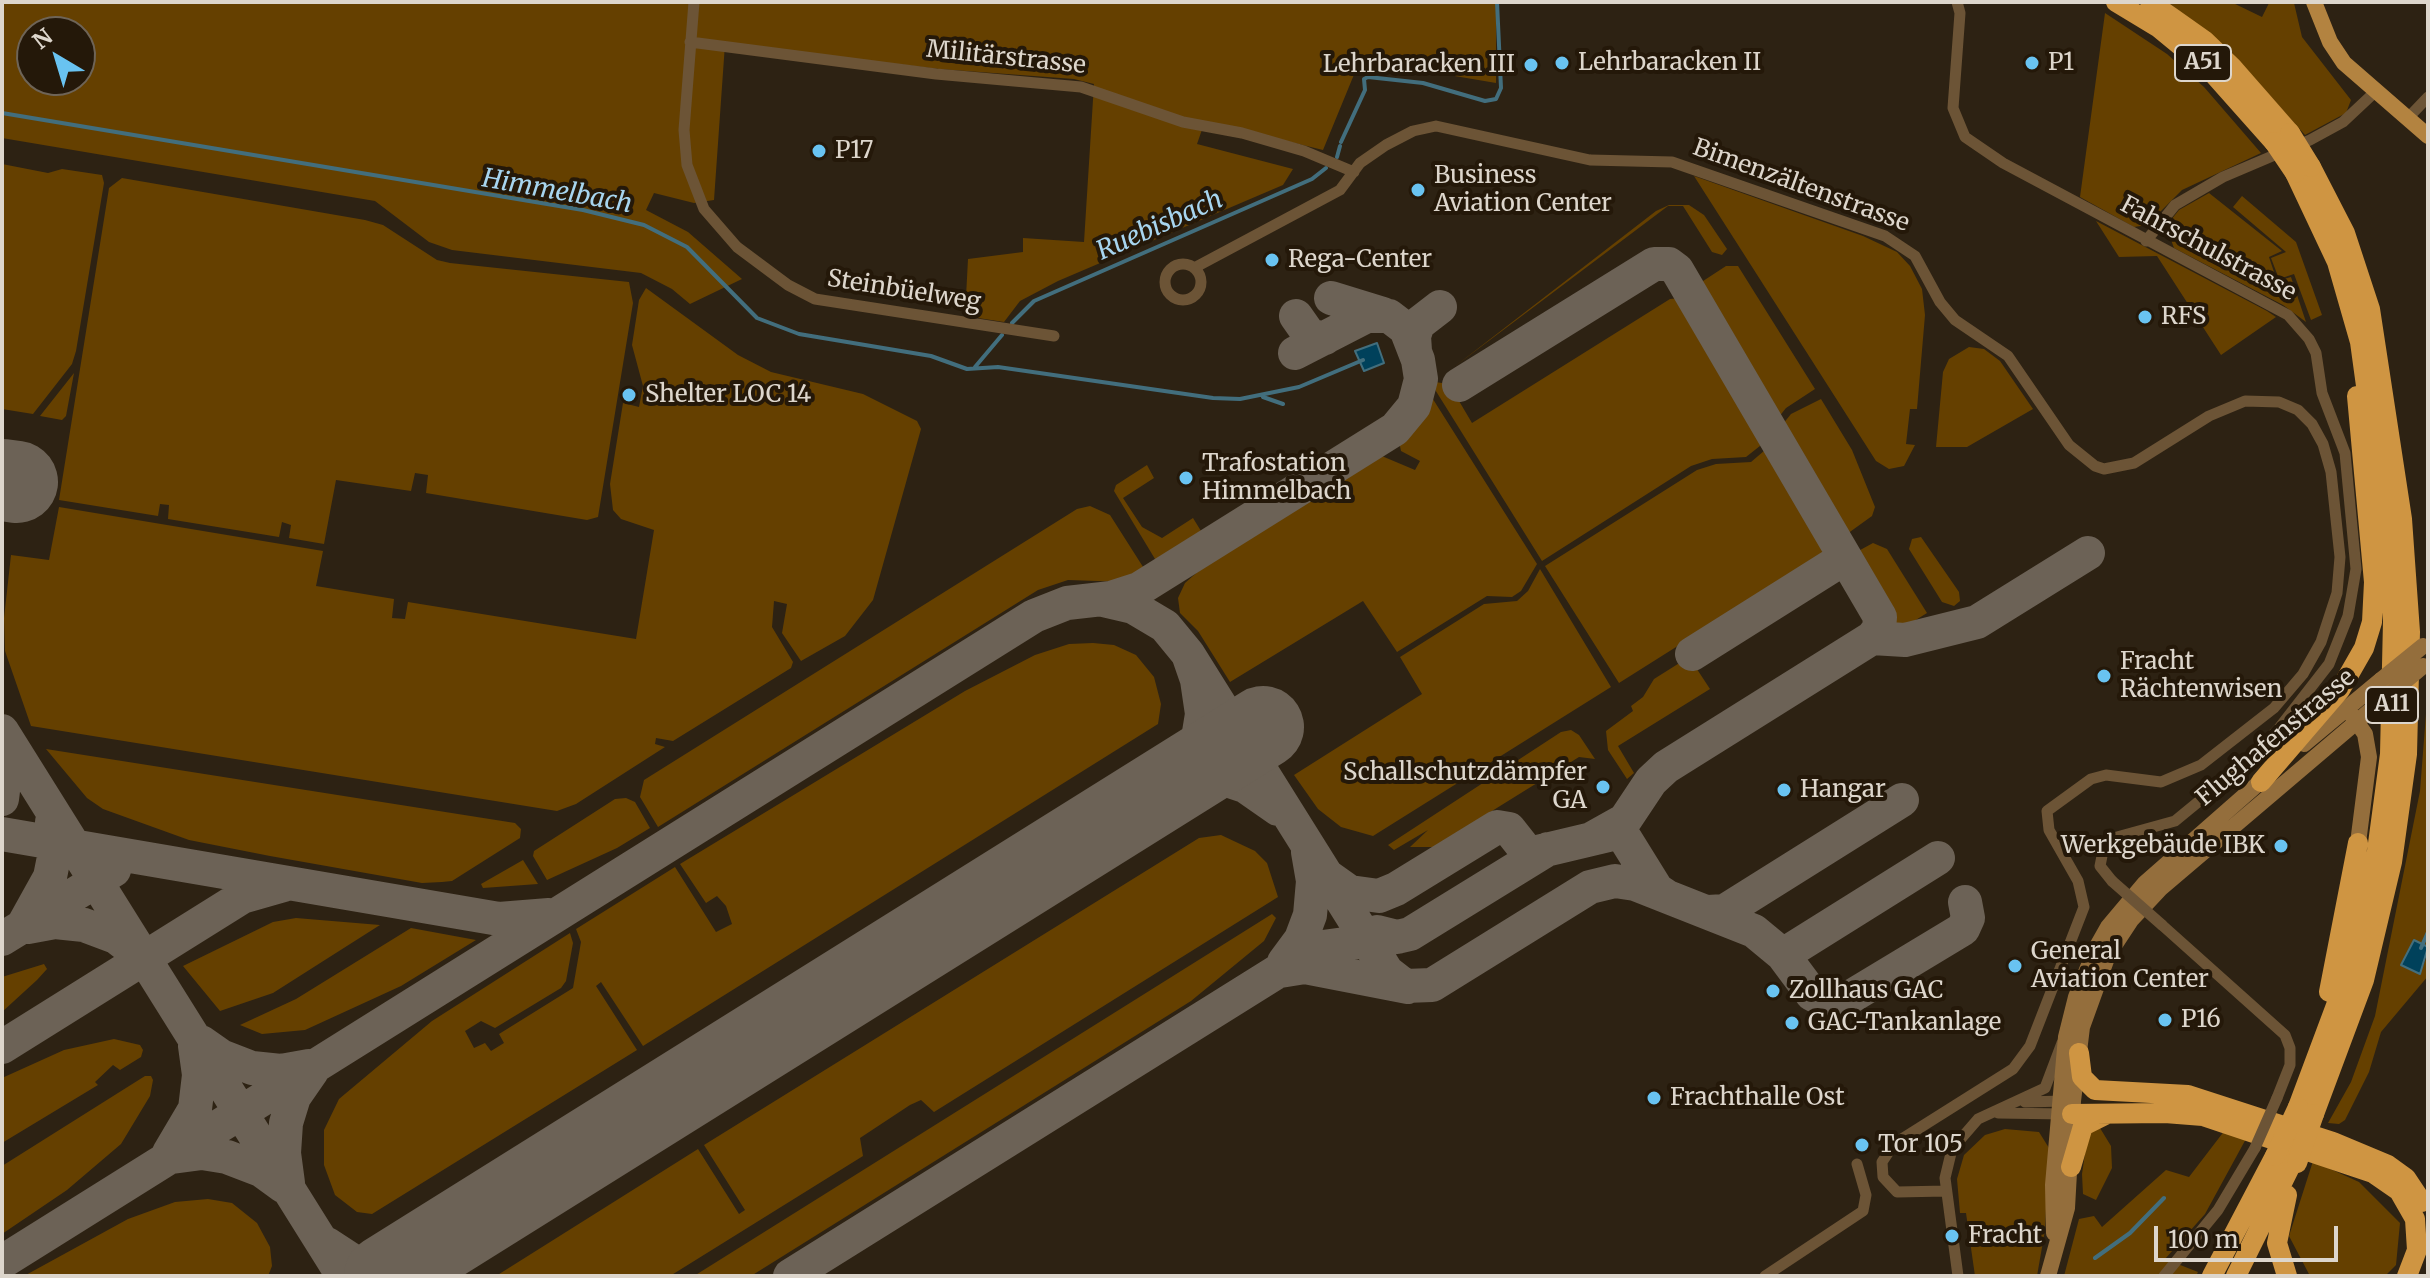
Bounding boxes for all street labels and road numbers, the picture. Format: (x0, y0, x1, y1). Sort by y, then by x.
street label: Militärstrasse (925, 35, 1087, 81)
road number: A51 (2175, 45, 2231, 81)
street label: Bimenzältenstrasse (1689, 133, 1913, 239)
street label: Fahrschulstrasse (2115, 191, 2301, 307)
street label: Steinbüelweg (825, 265, 983, 317)
street label: Flughafenstrasse (2191, 663, 2361, 813)
road number: A11 (2366, 687, 2418, 723)

